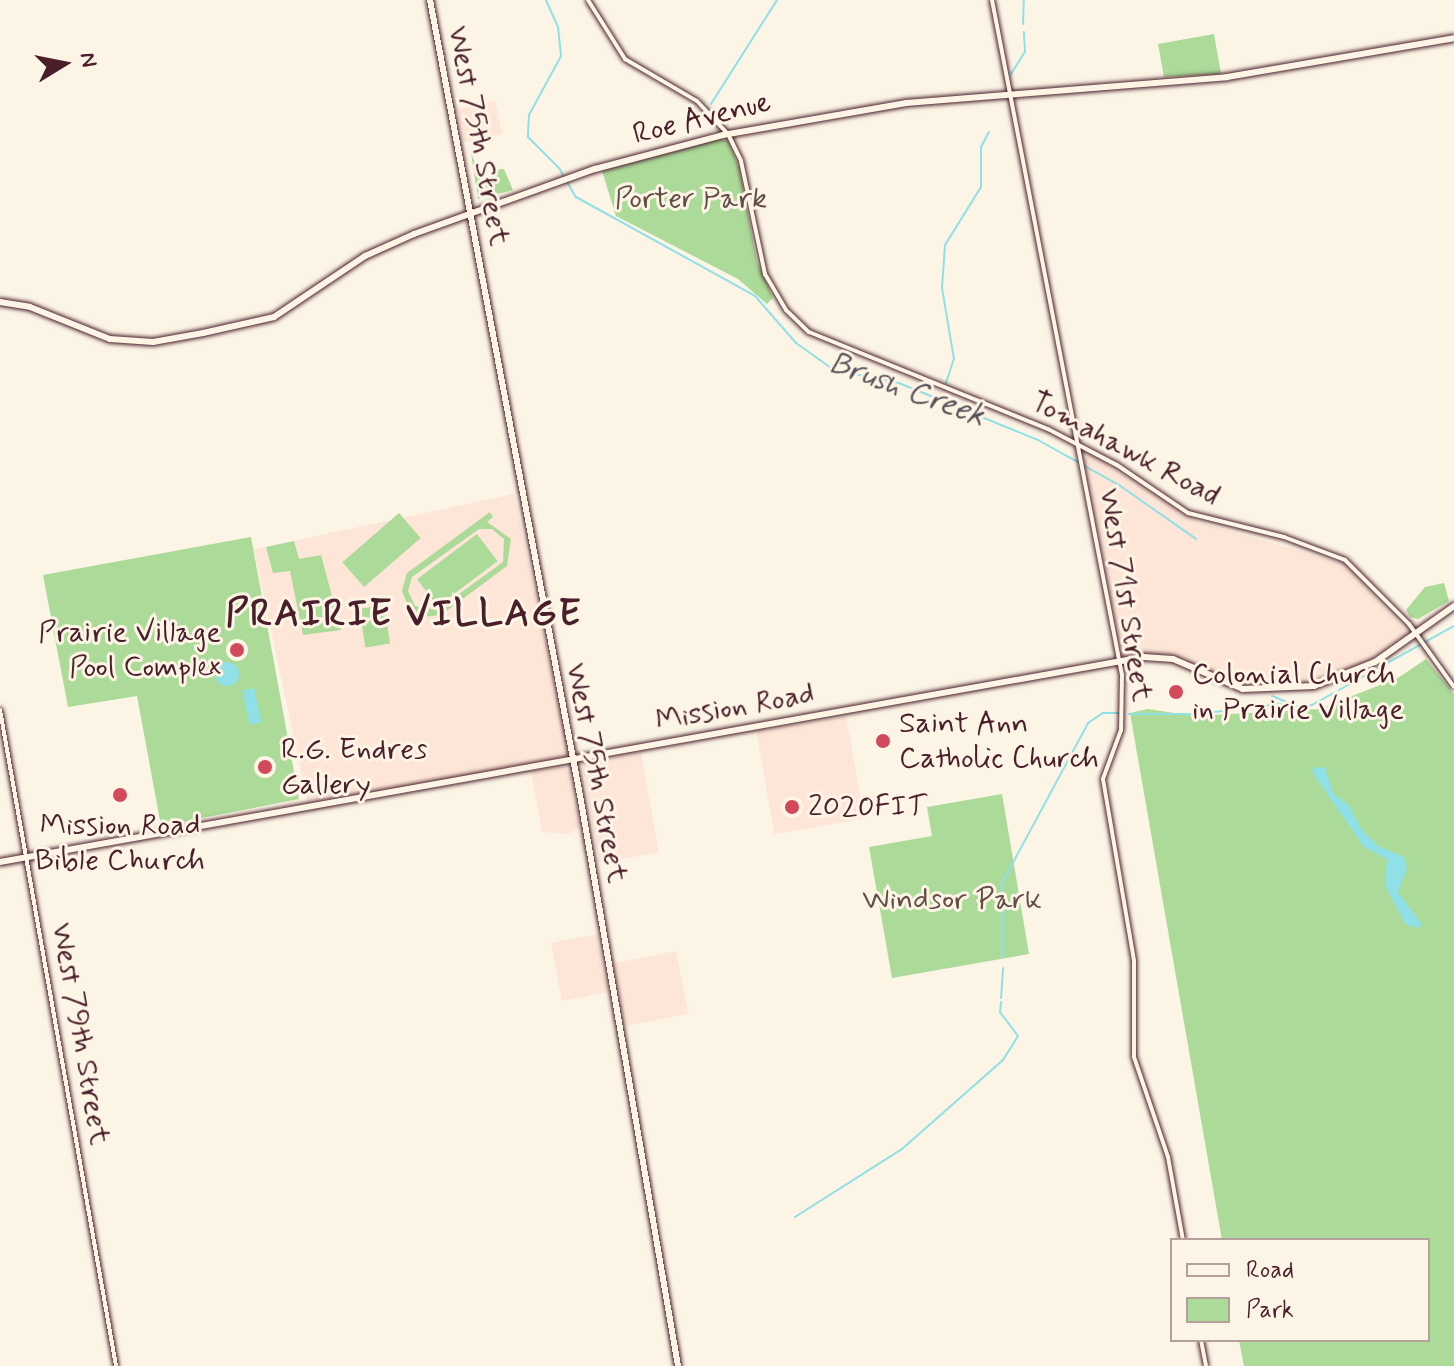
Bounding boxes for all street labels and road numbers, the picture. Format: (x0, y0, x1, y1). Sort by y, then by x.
street label: West 75th Street (439, 23, 517, 249)
street label: Roe Avenue (627, 84, 777, 154)
street label: Tomahawk Road (1025, 384, 1225, 514)
street label: West 71st Street (1090, 486, 1160, 704)
street label: West 75th Street (557, 660, 635, 886)
street label: Mission Road (653, 676, 817, 740)
street label: West 79th Street (43, 920, 117, 1148)

